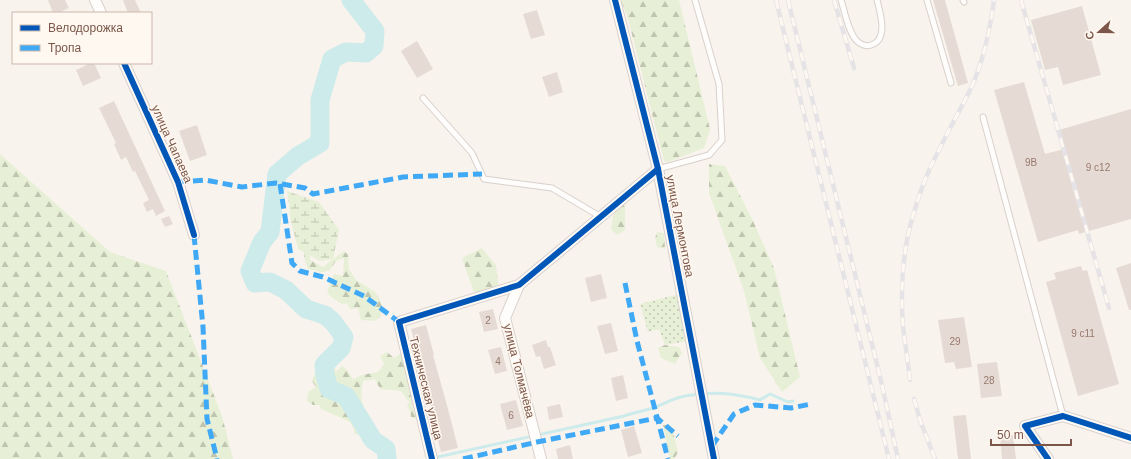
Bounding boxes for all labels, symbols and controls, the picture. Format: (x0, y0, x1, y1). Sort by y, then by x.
legend (12, 12, 152, 64)
north arrow (1079, 12, 1119, 52)
text: Велодорожка (48, 21, 123, 35)
text: С (1083, 30, 1097, 41)
text: Тропа (48, 41, 82, 55)
street label: улица Чапаева (149, 103, 196, 185)
house number: 9В (1025, 157, 1037, 168)
house number: 9 с12 (1086, 162, 1111, 173)
street label: улица Лермонтова (663, 174, 697, 279)
house number: 2 (485, 315, 491, 326)
street label: улица Толмачёва (501, 322, 538, 420)
house number: 9 с11 (1071, 328, 1095, 339)
street label: Техническая улица (406, 335, 446, 442)
house number: 29 (949, 336, 961, 347)
house number: 4 (495, 356, 501, 367)
house number: 28 (983, 375, 995, 386)
house number: 6 (508, 410, 514, 421)
scale bar (991, 421, 1071, 447)
text: 50 m (997, 428, 1024, 442)

